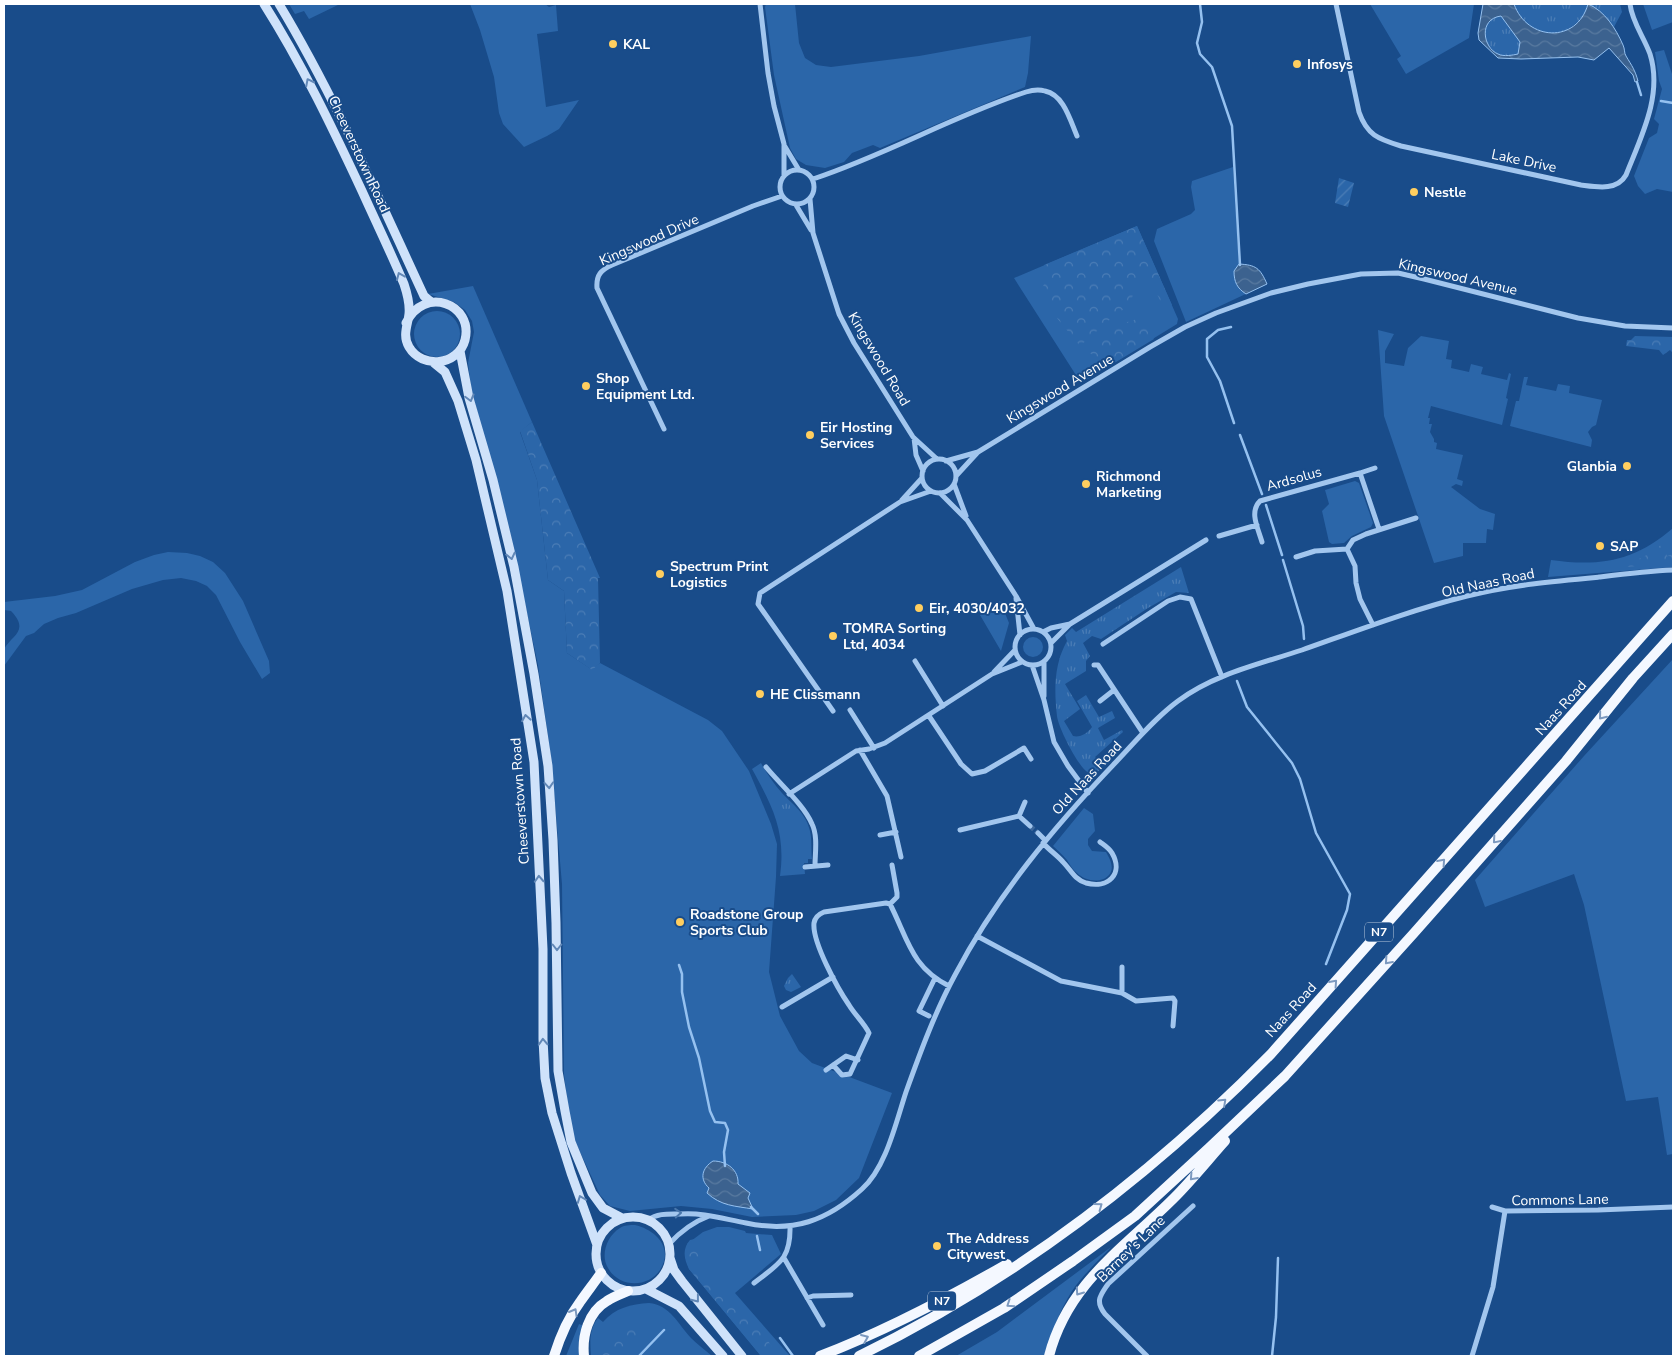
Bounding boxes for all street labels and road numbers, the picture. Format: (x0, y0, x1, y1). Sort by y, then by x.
street label: Cheeverstown Road (324, 93, 394, 215)
street label: Lake Drive (1490, 145, 1558, 177)
street label: Kingswood Drive (596, 210, 702, 270)
street label: Kingswood Avenue (1397, 254, 1519, 300)
street label: Kingswood Road (843, 309, 915, 409)
street label: Kingswood Avenue (1003, 350, 1117, 428)
street label: Ardsolus (1264, 462, 1324, 496)
street label: Old Naas Road (1440, 564, 1536, 602)
street label: Naas Road (1531, 676, 1591, 740)
street label: Cheeverstown Road (506, 737, 534, 865)
street label: Old Naas Road (1048, 737, 1126, 819)
road number: N7 (1365, 922, 1393, 942)
street label: Naas Road (1261, 978, 1321, 1042)
street label: Commons Lane (1511, 1190, 1609, 1210)
street label: Barney's Lane (1093, 1212, 1169, 1286)
road number: N7 (928, 1292, 956, 1310)

